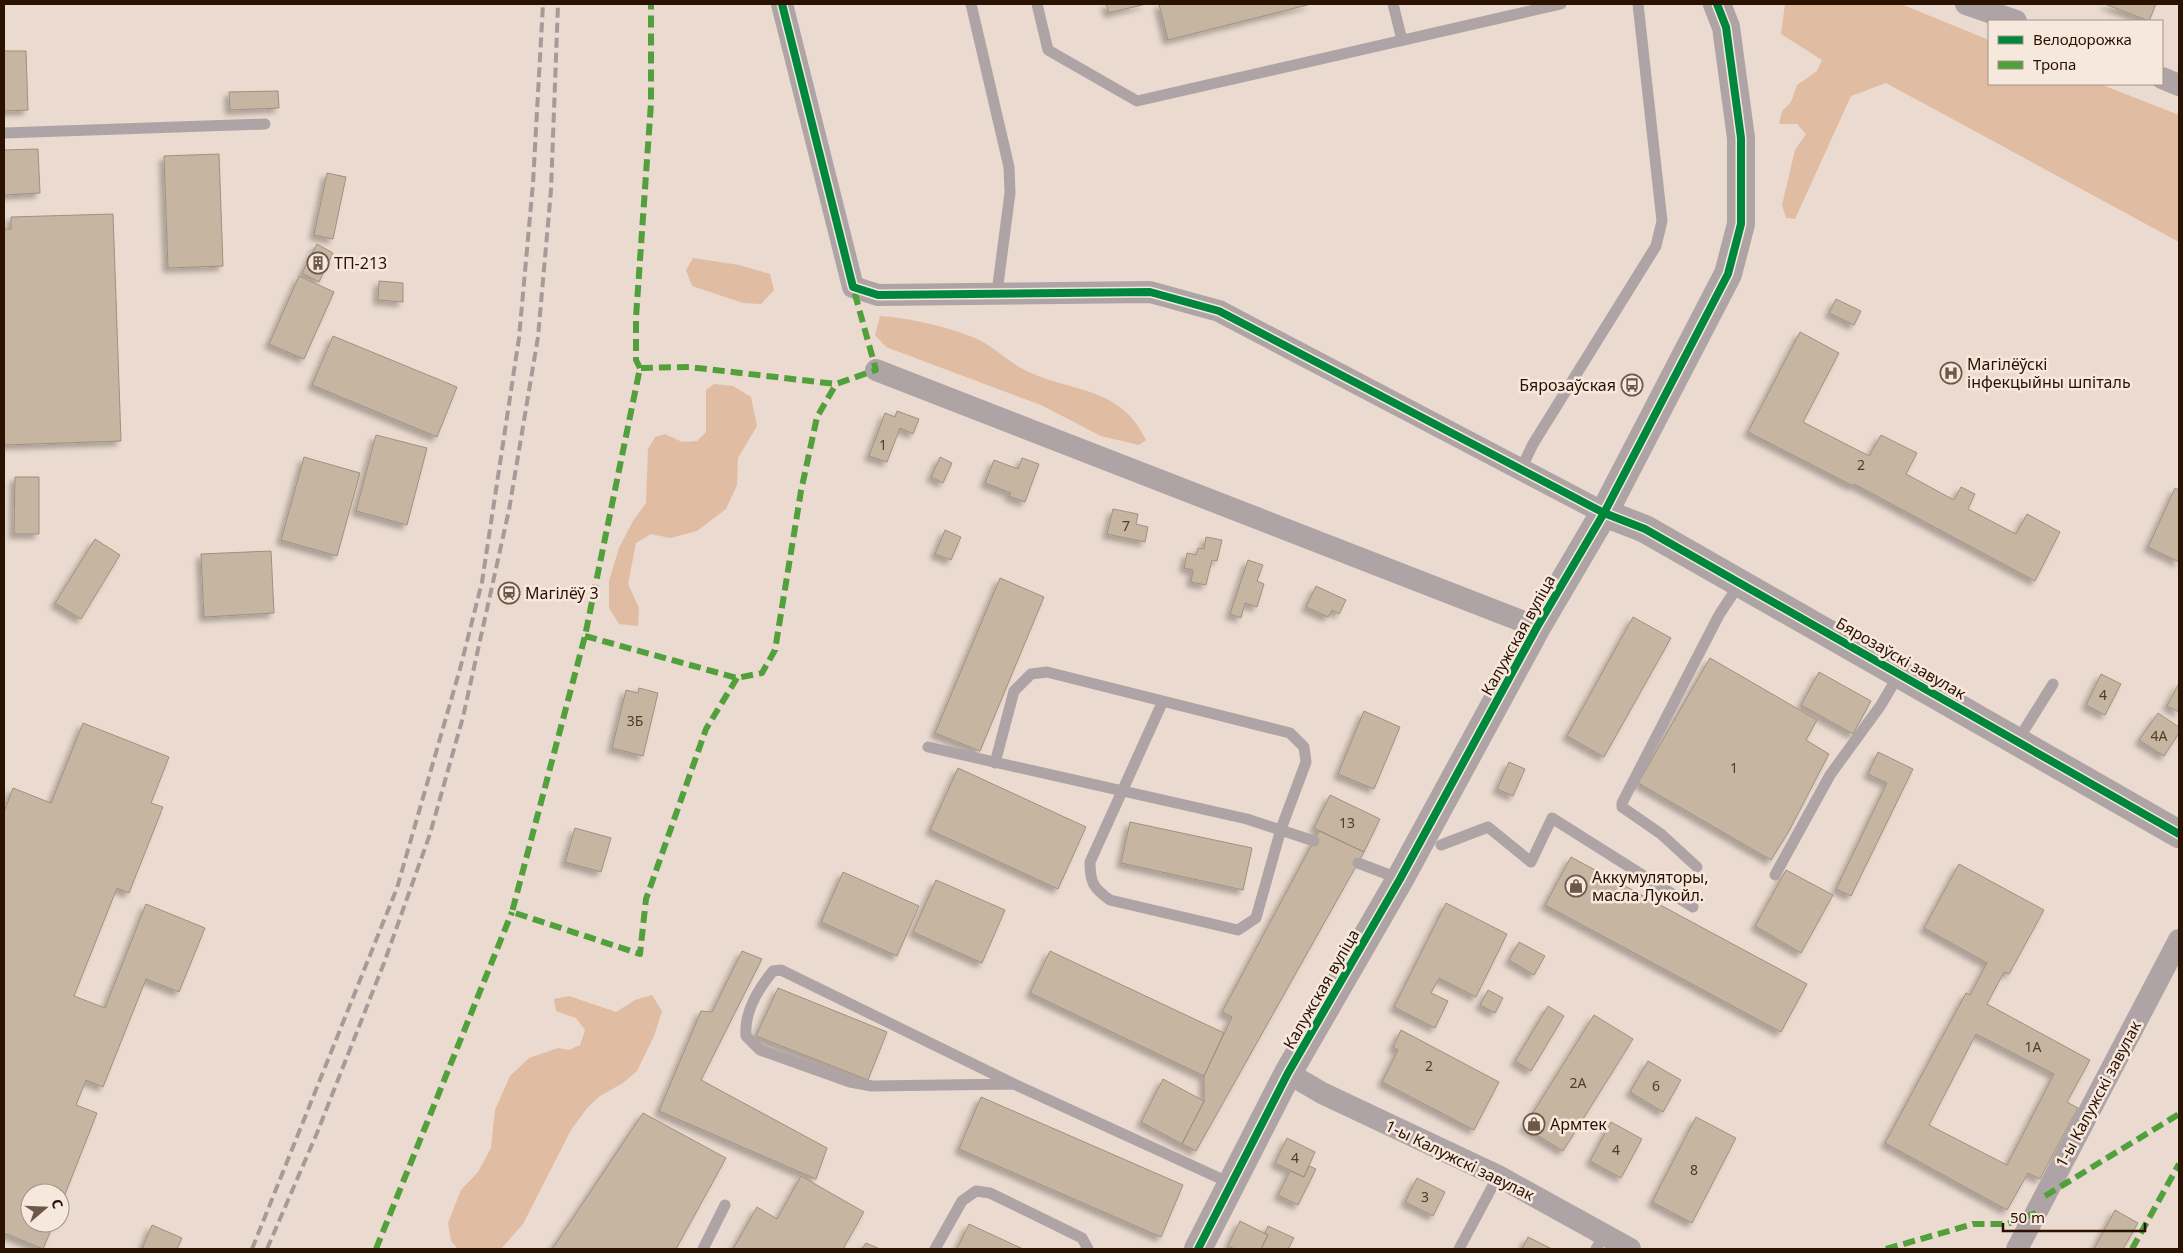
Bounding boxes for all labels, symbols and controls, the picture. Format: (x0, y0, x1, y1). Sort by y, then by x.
legend (1988, 20, 2163, 85)
text: Велодорожка (2033, 29, 2132, 49)
text: Тропа (2033, 54, 2076, 74)
building icon: ТП-213 (306, 251, 330, 275)
place label: ТП-213 (334, 252, 387, 274)
place label: Магілёўскі інфекцыйны шпіталь (1967, 353, 2131, 393)
hospital icon: Магілёўскі інфекцыйны шпіталь (1939, 361, 1963, 385)
bus stop icon: Бярозаўская (1620, 373, 1644, 397)
place label: Бярозаўская (1519, 374, 1616, 396)
house number: 1 (879, 435, 887, 454)
house number: 2 (1857, 455, 1865, 474)
house number: 7 (1122, 516, 1130, 535)
street label: Калужская вуліца (1476, 571, 1560, 699)
station icon: Магілёў 3 (497, 581, 521, 605)
place label: Магілёў 3 (525, 582, 599, 604)
street label: Бярозаўскі завулак (1832, 612, 1971, 704)
house number: 4 (2099, 685, 2107, 704)
house number: 3Б (627, 711, 643, 730)
house number: 4А (2151, 726, 2168, 745)
house number: 1 (1730, 758, 1738, 777)
house number: 13 (1339, 813, 1355, 832)
place label: Аккумуляторы, масла Лукойл. (1592, 866, 1709, 906)
shop icon: Аккумуляторы, масла Лукойл. (1564, 874, 1588, 898)
street label: Калужская вуліца (1278, 925, 1364, 1053)
street label: 1-ы Калужскі завулак (2050, 1016, 2146, 1171)
house number: 1А (2025, 1037, 2042, 1056)
house number: 2 (1425, 1056, 1433, 1075)
house number: 2А (1570, 1073, 1587, 1092)
house number: 6 (1652, 1076, 1660, 1095)
shop icon: Армтек (1522, 1112, 1546, 1136)
place label: Армтек (1550, 1113, 1607, 1135)
street label: 1-ы Калужскі завулак (1382, 1114, 1539, 1206)
house number: 4 (1612, 1140, 1620, 1159)
house number: 4 (1291, 1148, 1299, 1167)
house number: 8 (1690, 1160, 1698, 1179)
north arrow (20, 1183, 70, 1233)
house number: 3 (1421, 1187, 1429, 1206)
text: С (47, 1196, 68, 1211)
scale bar (2003, 1200, 2146, 1232)
text: 50 m (2010, 1207, 2045, 1227)

